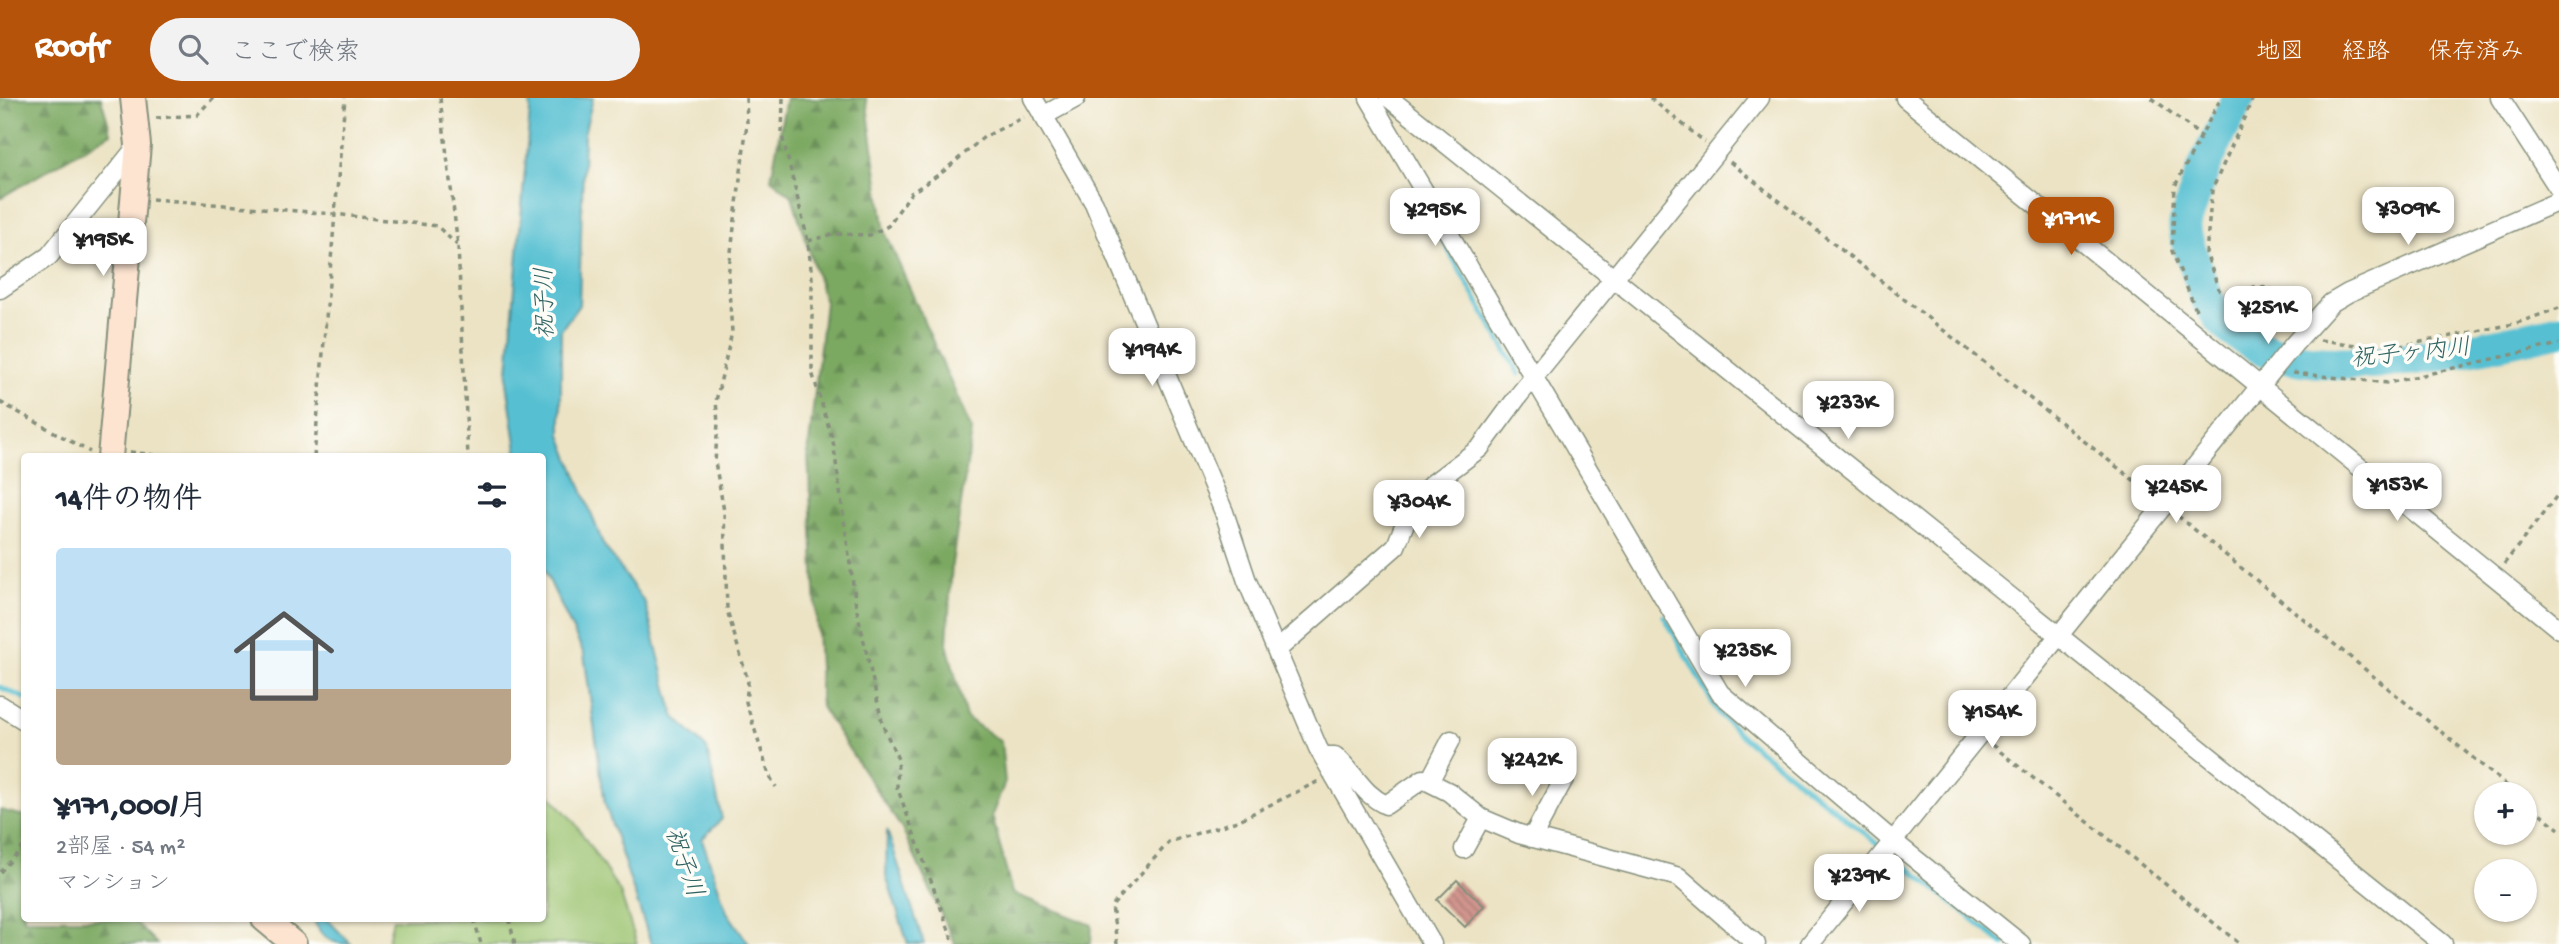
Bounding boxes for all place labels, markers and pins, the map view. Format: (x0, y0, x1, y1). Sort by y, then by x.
pin: ¥295K (1386, 188, 1484, 248)
pin: ¥309K (2359, 188, 2457, 247)
pin: ¥171K (2022, 198, 2120, 257)
pin: ¥195K (54, 218, 152, 278)
pin: ¥251K (2219, 286, 2317, 346)
pin: ¥194K (1103, 328, 1201, 388)
pin: ¥233K (1799, 382, 1897, 441)
pin: ¥153K (2348, 464, 2446, 523)
pin: ¥245K (2127, 466, 2225, 525)
pin: ¥304K (1370, 480, 1468, 540)
pin: ¥235K (1696, 630, 1794, 689)
pin: ¥154K (1943, 690, 2041, 750)
pin: ¥242K (1483, 738, 1581, 798)
pin: ¥239K (1810, 854, 1908, 914)

